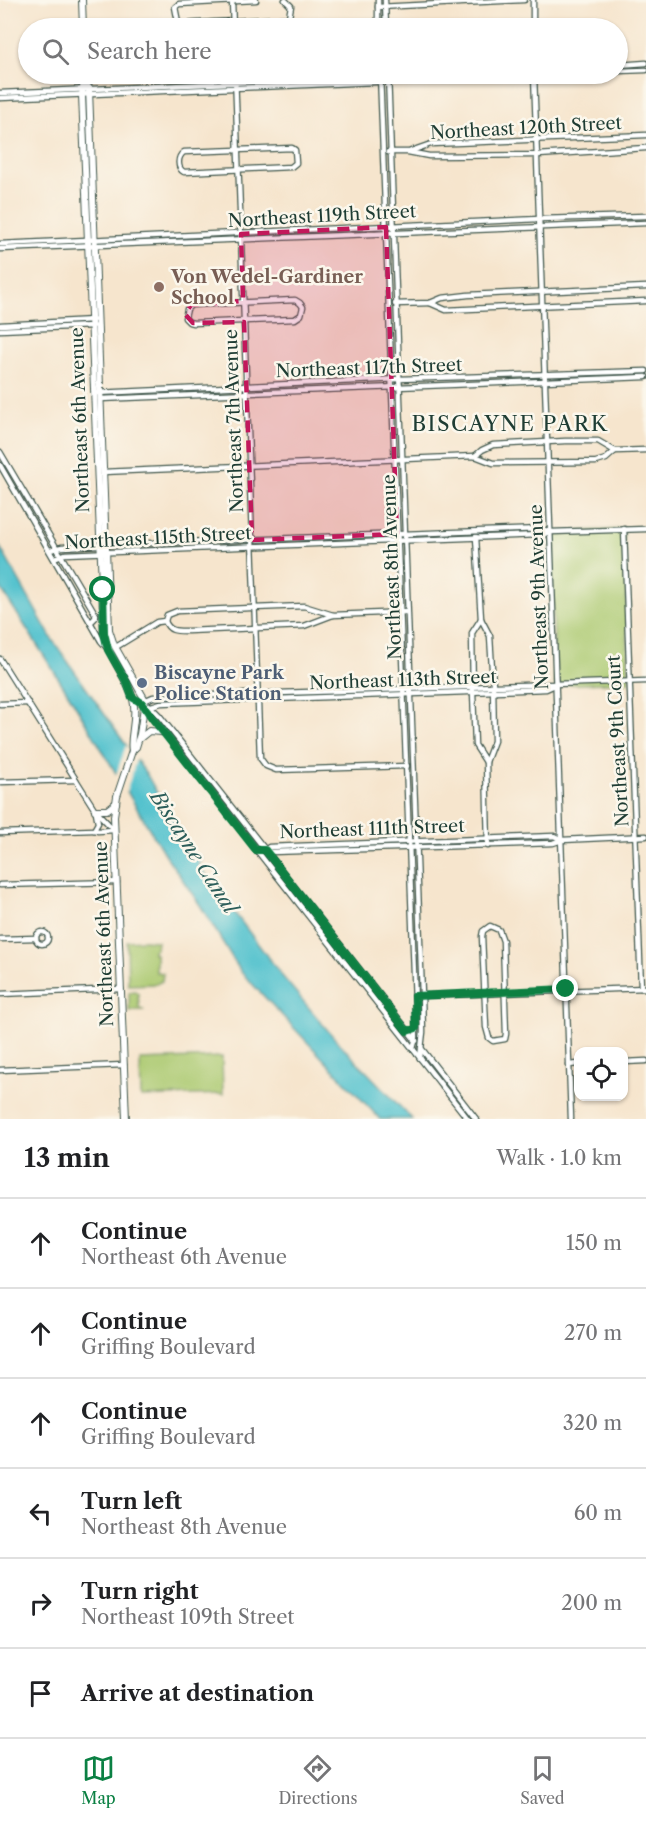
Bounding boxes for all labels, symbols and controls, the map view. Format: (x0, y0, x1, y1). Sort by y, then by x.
search box (18, 18, 628, 84)
icon: search (39, 35, 72, 68)
text: Search here (87, 38, 212, 65)
street label: Northeast 120th Street (430, 112, 623, 144)
street label: Northeast 119th Street (227, 200, 417, 232)
place label: Von Wedel-Gardiner School (170, 266, 363, 309)
marker: Von Wedel-Gardiner School (152, 280, 166, 294)
street label: Northeast 6th Avenue (66, 327, 94, 513)
street label: Northeast 7th Avenue (220, 329, 248, 513)
street label: Northeast 117th Street (275, 354, 463, 382)
district label: BISCAYNE PARK (412, 411, 608, 436)
street label: Northeast 8th Avenue (378, 474, 406, 660)
street label: Northeast 9th Avenue (525, 504, 553, 690)
street label: Northeast 115th Street (64, 522, 253, 554)
route start (89, 576, 115, 602)
street label: Northeast 9th Court (602, 654, 633, 827)
place label: Biscayne Park Police Station (154, 662, 285, 705)
street label: Northeast 113th Street (309, 666, 498, 694)
marker: Biscayne Park Police Station (135, 676, 149, 690)
water label: Biscayne Canal (144, 784, 244, 920)
street label: Northeast 111th Street (279, 815, 466, 843)
street label: Northeast 6th Avenue (90, 841, 118, 1027)
route end (552, 975, 578, 1001)
map controls (574, 1047, 628, 1101)
button: locate (574, 1047, 628, 1101)
text: 13 min (24, 1142, 110, 1174)
text: Walk · 1.0 km (496, 1146, 622, 1170)
text: Continue (81, 1218, 187, 1245)
icon: ahead (24, 1227, 57, 1260)
text: 150 m (566, 1231, 622, 1255)
text: Northeast 6th Avenue (81, 1245, 287, 1269)
text: Continue (81, 1308, 187, 1335)
icon: ahead (24, 1317, 57, 1350)
text: 270 m (564, 1321, 622, 1345)
text: Griffing Boulevard (81, 1335, 256, 1359)
text: Continue (81, 1398, 187, 1425)
icon: ahead (24, 1407, 57, 1440)
text: 320 m (563, 1411, 622, 1435)
text: Griffing Boulevard (81, 1425, 256, 1449)
text: Turn left (81, 1488, 182, 1515)
icon: left (24, 1497, 57, 1530)
text: 60 m (574, 1501, 622, 1525)
text: Northeast 8th Avenue (81, 1515, 287, 1539)
text: Turn right (81, 1578, 199, 1605)
icon: right (24, 1587, 57, 1620)
text: 200 m (561, 1591, 622, 1615)
text: Northeast 109th Street (81, 1605, 294, 1629)
icon: arrive (24, 1677, 57, 1710)
text: Arrive at destination (81, 1680, 314, 1707)
tab: Map (81, 1752, 116, 1808)
tab: Directions (278, 1752, 357, 1808)
tab: Saved (520, 1752, 565, 1808)

